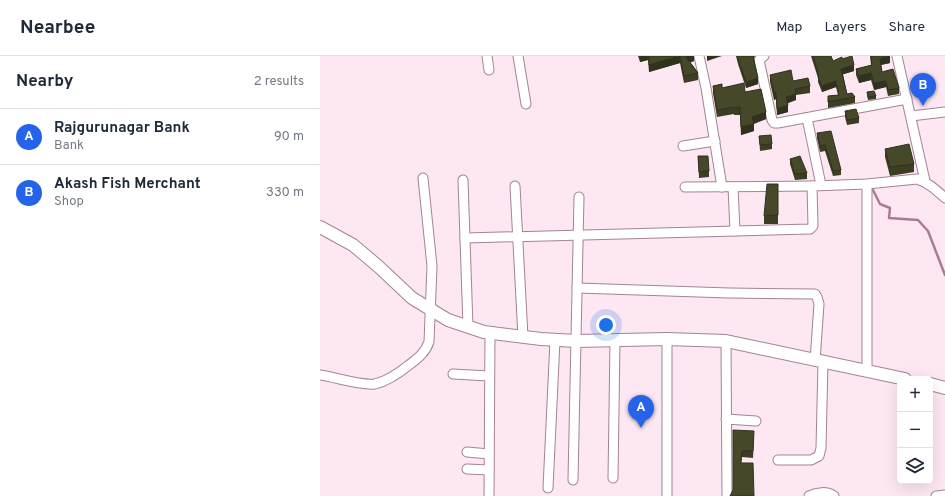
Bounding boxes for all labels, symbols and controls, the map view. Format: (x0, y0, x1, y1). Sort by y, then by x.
text: Nearbee (20, 16, 95, 40)
text: Map (776, 19, 802, 36)
text: Layers (824, 19, 866, 36)
text: Share (888, 19, 925, 36)
text: Nearby (16, 71, 73, 93)
pin: B (910, 73, 936, 106)
text: 2 results (254, 74, 304, 90)
text: Rajgurunagar Bank (54, 119, 190, 138)
text: A (24, 129, 34, 145)
text: 90 m (274, 129, 304, 145)
text: Bank (54, 138, 84, 154)
text: Akash Fish Merchant (54, 175, 201, 194)
text: B (25, 185, 33, 201)
text: 330 m (266, 185, 304, 201)
text: Shop (54, 194, 84, 210)
your location (596, 315, 616, 335)
map controls (897, 376, 933, 484)
button: + (897, 376, 933, 412)
pin: A (628, 395, 654, 428)
button: − (897, 412, 933, 448)
button: layers (897, 448, 933, 484)

